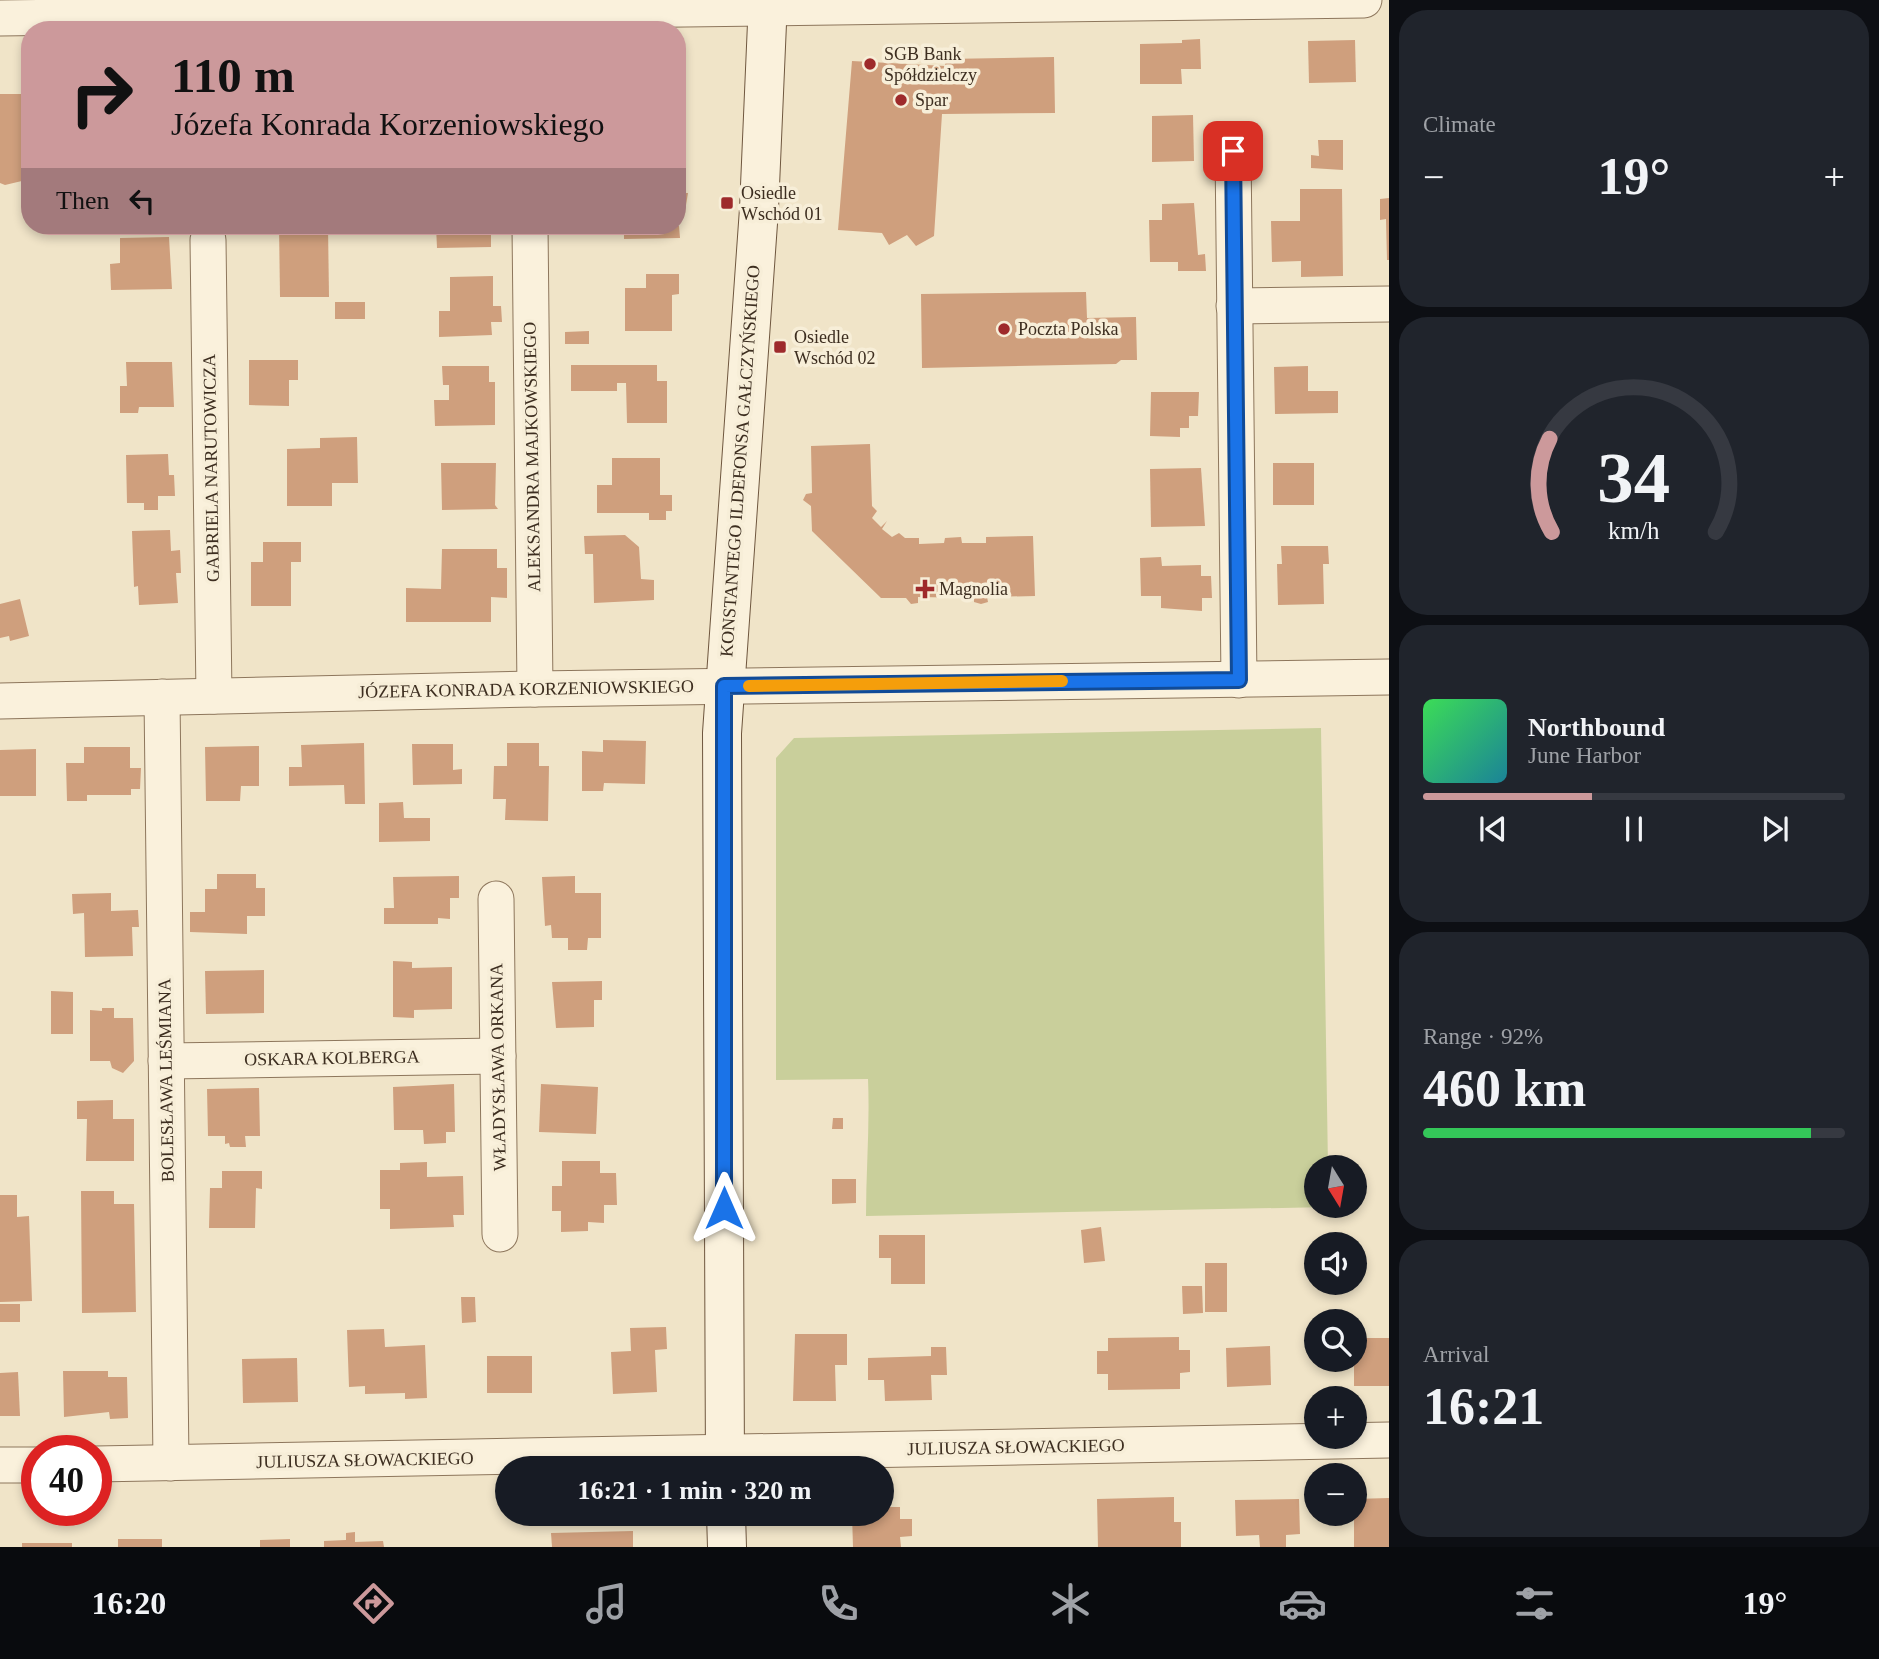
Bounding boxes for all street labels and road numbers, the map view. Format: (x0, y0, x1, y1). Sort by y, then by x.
street label: KONSTANTEGO ILDEFONSA GAŁCZYŃSKIEGO (715, 264, 764, 657)
street label: ALEKSANDRA MAJKOWSKIEGO (520, 322, 544, 592)
street label: GABRIELA NARUTOWICZA (199, 354, 223, 582)
street label: JÓZEFA KONRADA KORZENIOWSKIEGO (358, 675, 694, 702)
street label: WŁADYSŁAWA ORKANA (486, 963, 510, 1171)
street label: BOLESŁAWA LEŚMIANA (153, 978, 178, 1182)
street label: OSKARA KOLBERGA (244, 1046, 420, 1070)
street label: JULIUSZA SŁOWACKIEGO (907, 1435, 1125, 1459)
street label: JULIUSZA SŁOWACKIEGO (256, 1448, 474, 1472)

